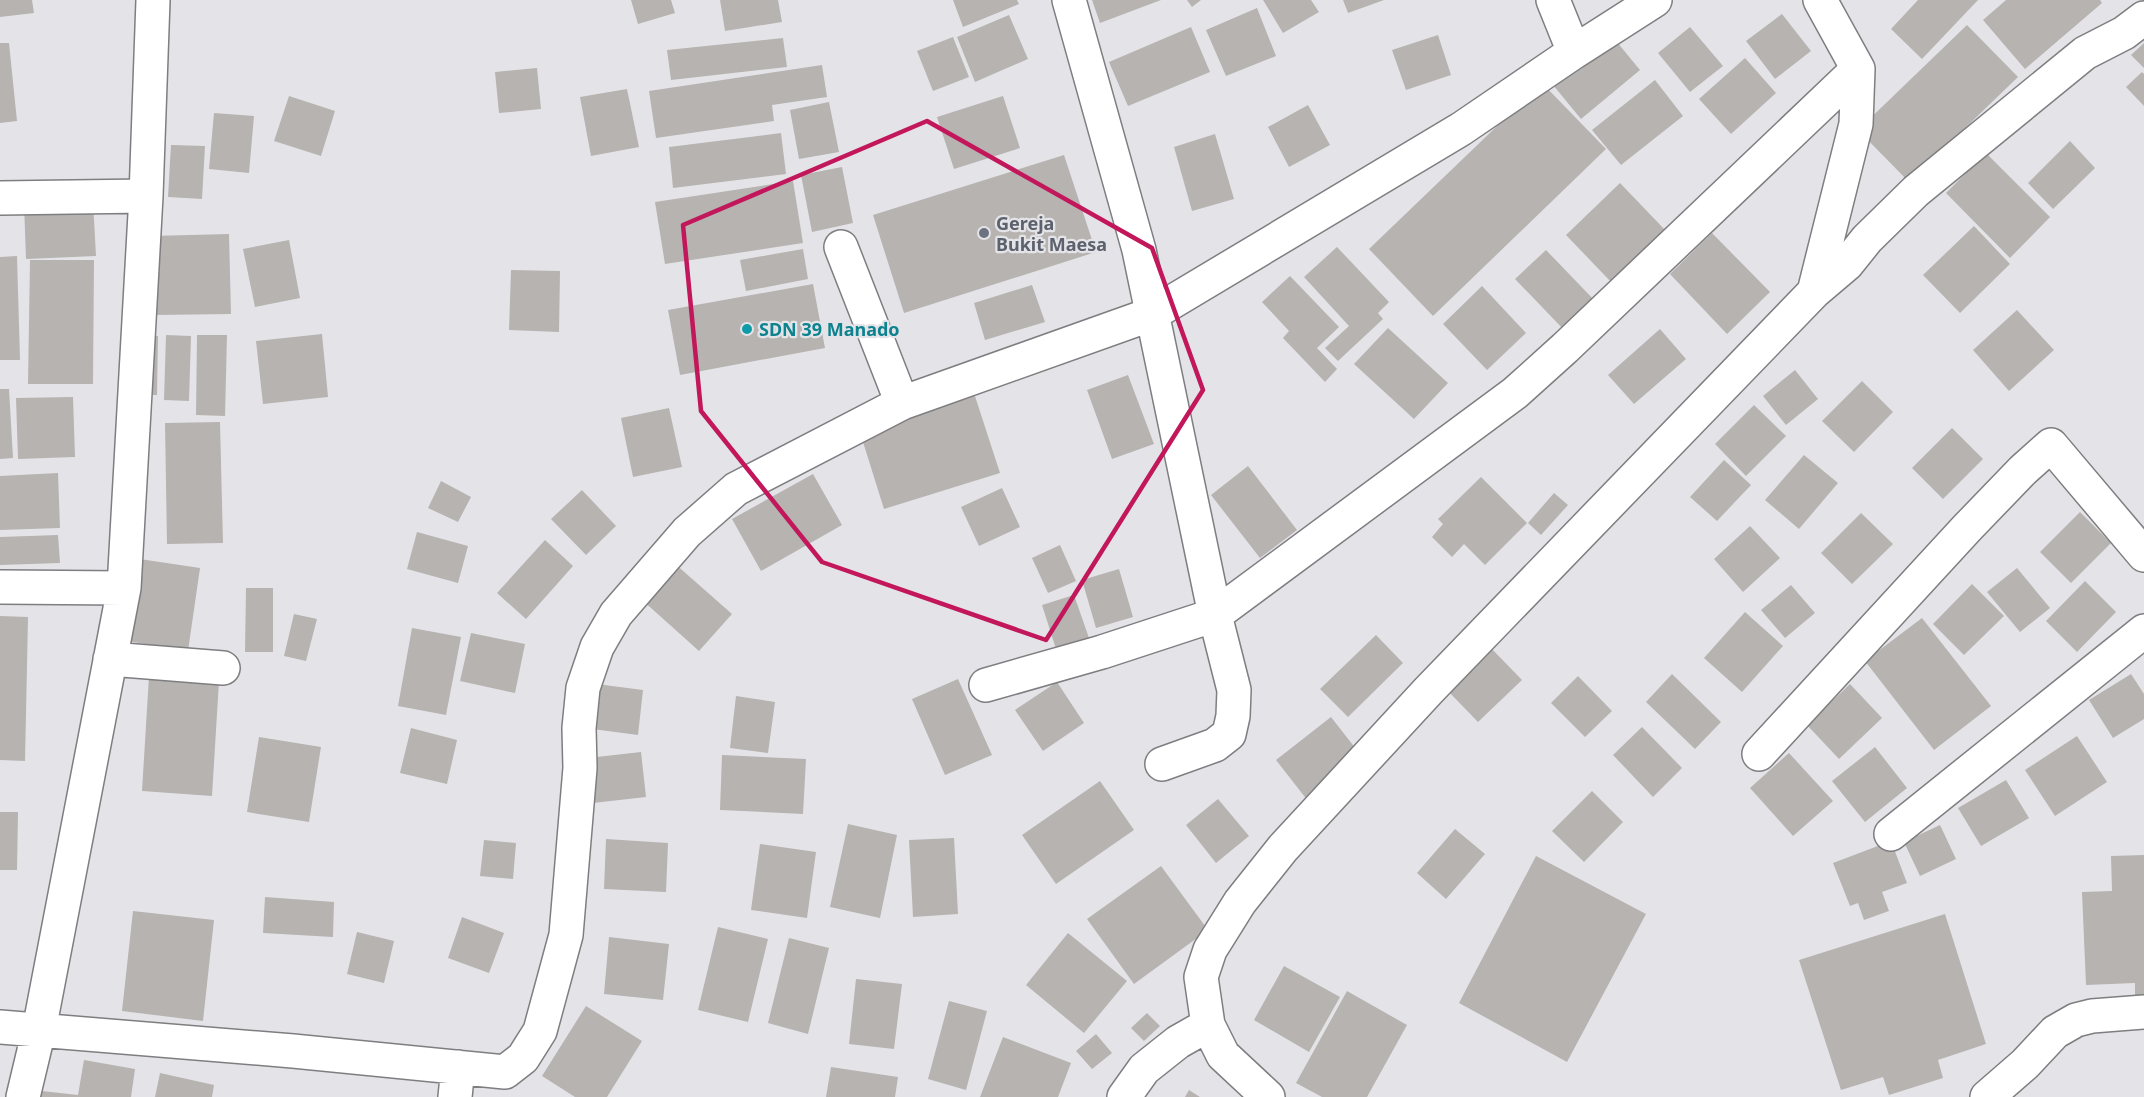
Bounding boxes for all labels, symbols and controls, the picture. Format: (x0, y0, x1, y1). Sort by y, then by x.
place label: Gereja Bukit Maesa (996, 211, 1107, 256)
marker: Gereja Bukit Maesa (977, 226, 991, 240)
place label: SDN 39 Manado (759, 317, 900, 341)
marker: SDN 39 Manado (740, 322, 754, 336)

